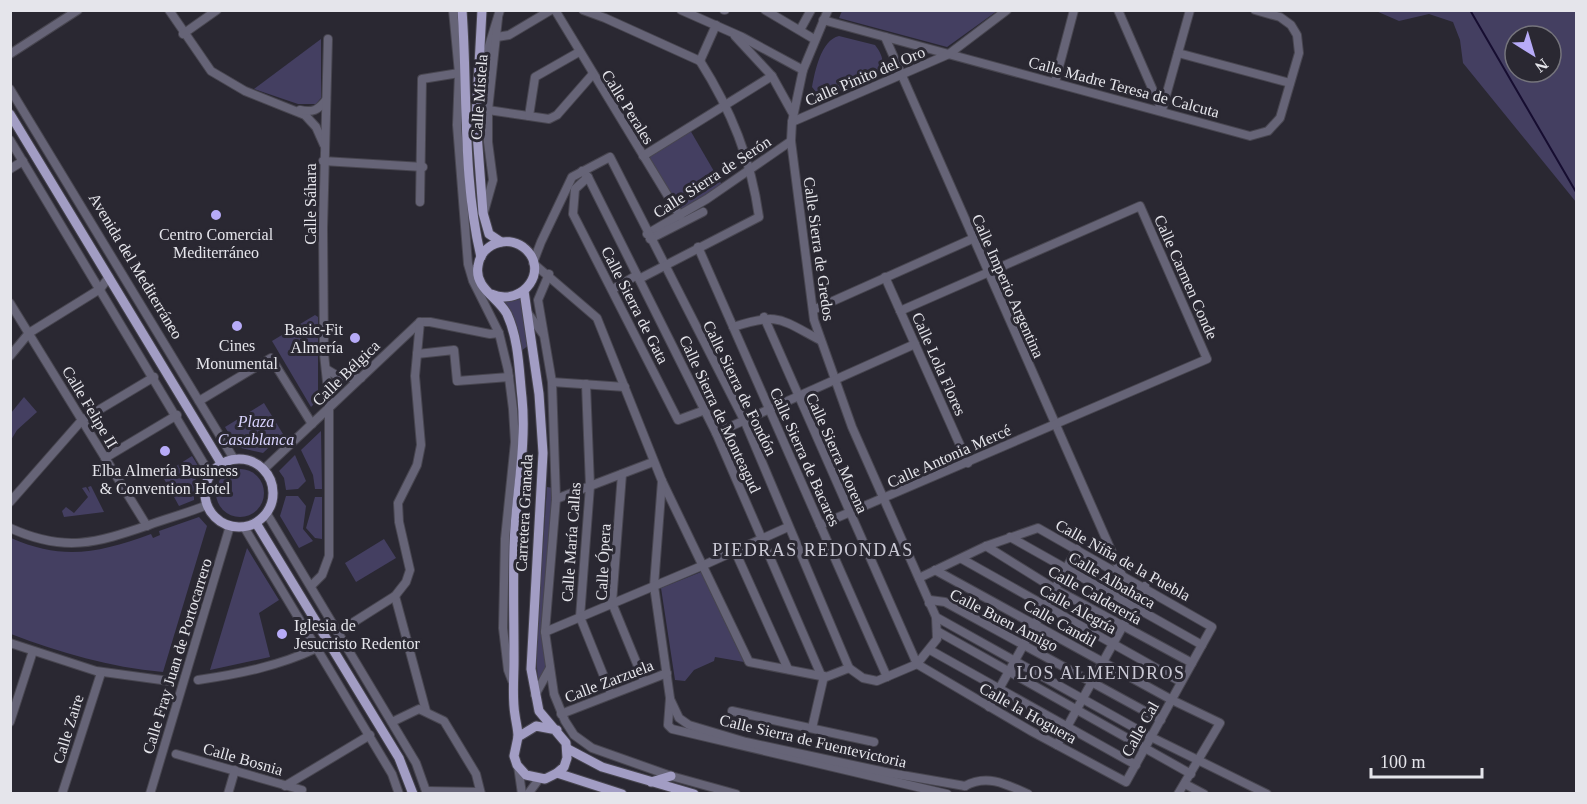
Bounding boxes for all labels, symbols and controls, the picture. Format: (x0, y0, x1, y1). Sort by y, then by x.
north arrow (1503, 24, 1563, 84)
street label: Calle Pinito del Oro (803, 43, 927, 109)
street label: Calle Madre Teresa de Calcuta (1027, 53, 1221, 121)
street label: Calle Mistela (468, 54, 490, 140)
text: N (1532, 55, 1551, 76)
street label: Calle Perales (599, 67, 657, 147)
street label: Calle Sierra de Serón (650, 133, 774, 221)
street label: Calle Sáhara (302, 163, 319, 245)
street label: Calle Sierra de Gredos (800, 176, 838, 322)
street label: Avenida del Mediterráneo (86, 190, 186, 342)
marker: Centro Comercial Mediterráneo (209, 208, 223, 222)
street label: Calle Imperio Argentina (968, 212, 1047, 361)
street label: Calle Carmen Conde (1151, 212, 1221, 342)
place label: Centro Comercial Mediterráneo (159, 226, 274, 261)
street label: Calle Sierra de Gata (598, 244, 672, 366)
street label: Calle Lola Flores (909, 310, 969, 418)
street label: Calle Sierra de Fondón (700, 318, 780, 458)
marker: Cines Monumental (230, 319, 244, 333)
place label: Basic-Fit Almería (284, 321, 344, 356)
marker: Basic-Fit Almería (348, 331, 362, 345)
street label: Calle Sierra de Monteagud (675, 332, 764, 496)
place label: Cines Monumental (196, 337, 278, 372)
street label: Calle Bélgica (309, 337, 384, 410)
street label: Calle Felipe II (58, 363, 121, 452)
street label: Calle Sierra de Bacares (767, 385, 843, 529)
street label: Calle Sierra Morena (803, 390, 871, 516)
park label: Plaza Casablanca (218, 413, 294, 448)
street label: Calle Antonia Mercé (885, 421, 1013, 491)
marker: Elba Almería Business & Convention Hotel (158, 444, 172, 458)
street label: Carretera Granada (512, 454, 536, 572)
place label: Elba Almería Business & Convention Hotel (92, 462, 238, 497)
street label: Calle María Callas (558, 482, 584, 602)
street label: Calle Niña de la Puebla (1053, 516, 1193, 604)
street label: Calle Ópera (592, 523, 614, 601)
district label: PIEDRAS REDONDAS (712, 540, 914, 560)
street label: Calle Albahaca (1066, 548, 1158, 612)
street label: Calle Fray Juan de Portocarrero (139, 556, 216, 756)
street label: Calle Calderería (1045, 562, 1145, 628)
street label: Calle Alegría (1036, 581, 1119, 638)
street label: Calle Buen Amigo (947, 585, 1061, 656)
street label: Calle Candil (1021, 596, 1100, 650)
place label: Iglesia de Jesucristo Redentor (294, 617, 420, 652)
marker: Iglesia de Jesucristo Redentor (275, 627, 289, 641)
street label: Calle Zarzuela (562, 656, 656, 706)
district label: LOS ALMENDROS (1016, 663, 1186, 683)
street label: Calle la Hoguera (976, 679, 1080, 748)
street label: Calle Zaire (49, 692, 87, 766)
street label: Calle Cal (1118, 698, 1162, 759)
street label: Calle Sierra de Fuentevictoria (718, 711, 908, 771)
street label: Calle Bosnia (201, 739, 285, 779)
scale bar (1371, 741, 1482, 779)
text: 100 m (1380, 752, 1426, 772)

